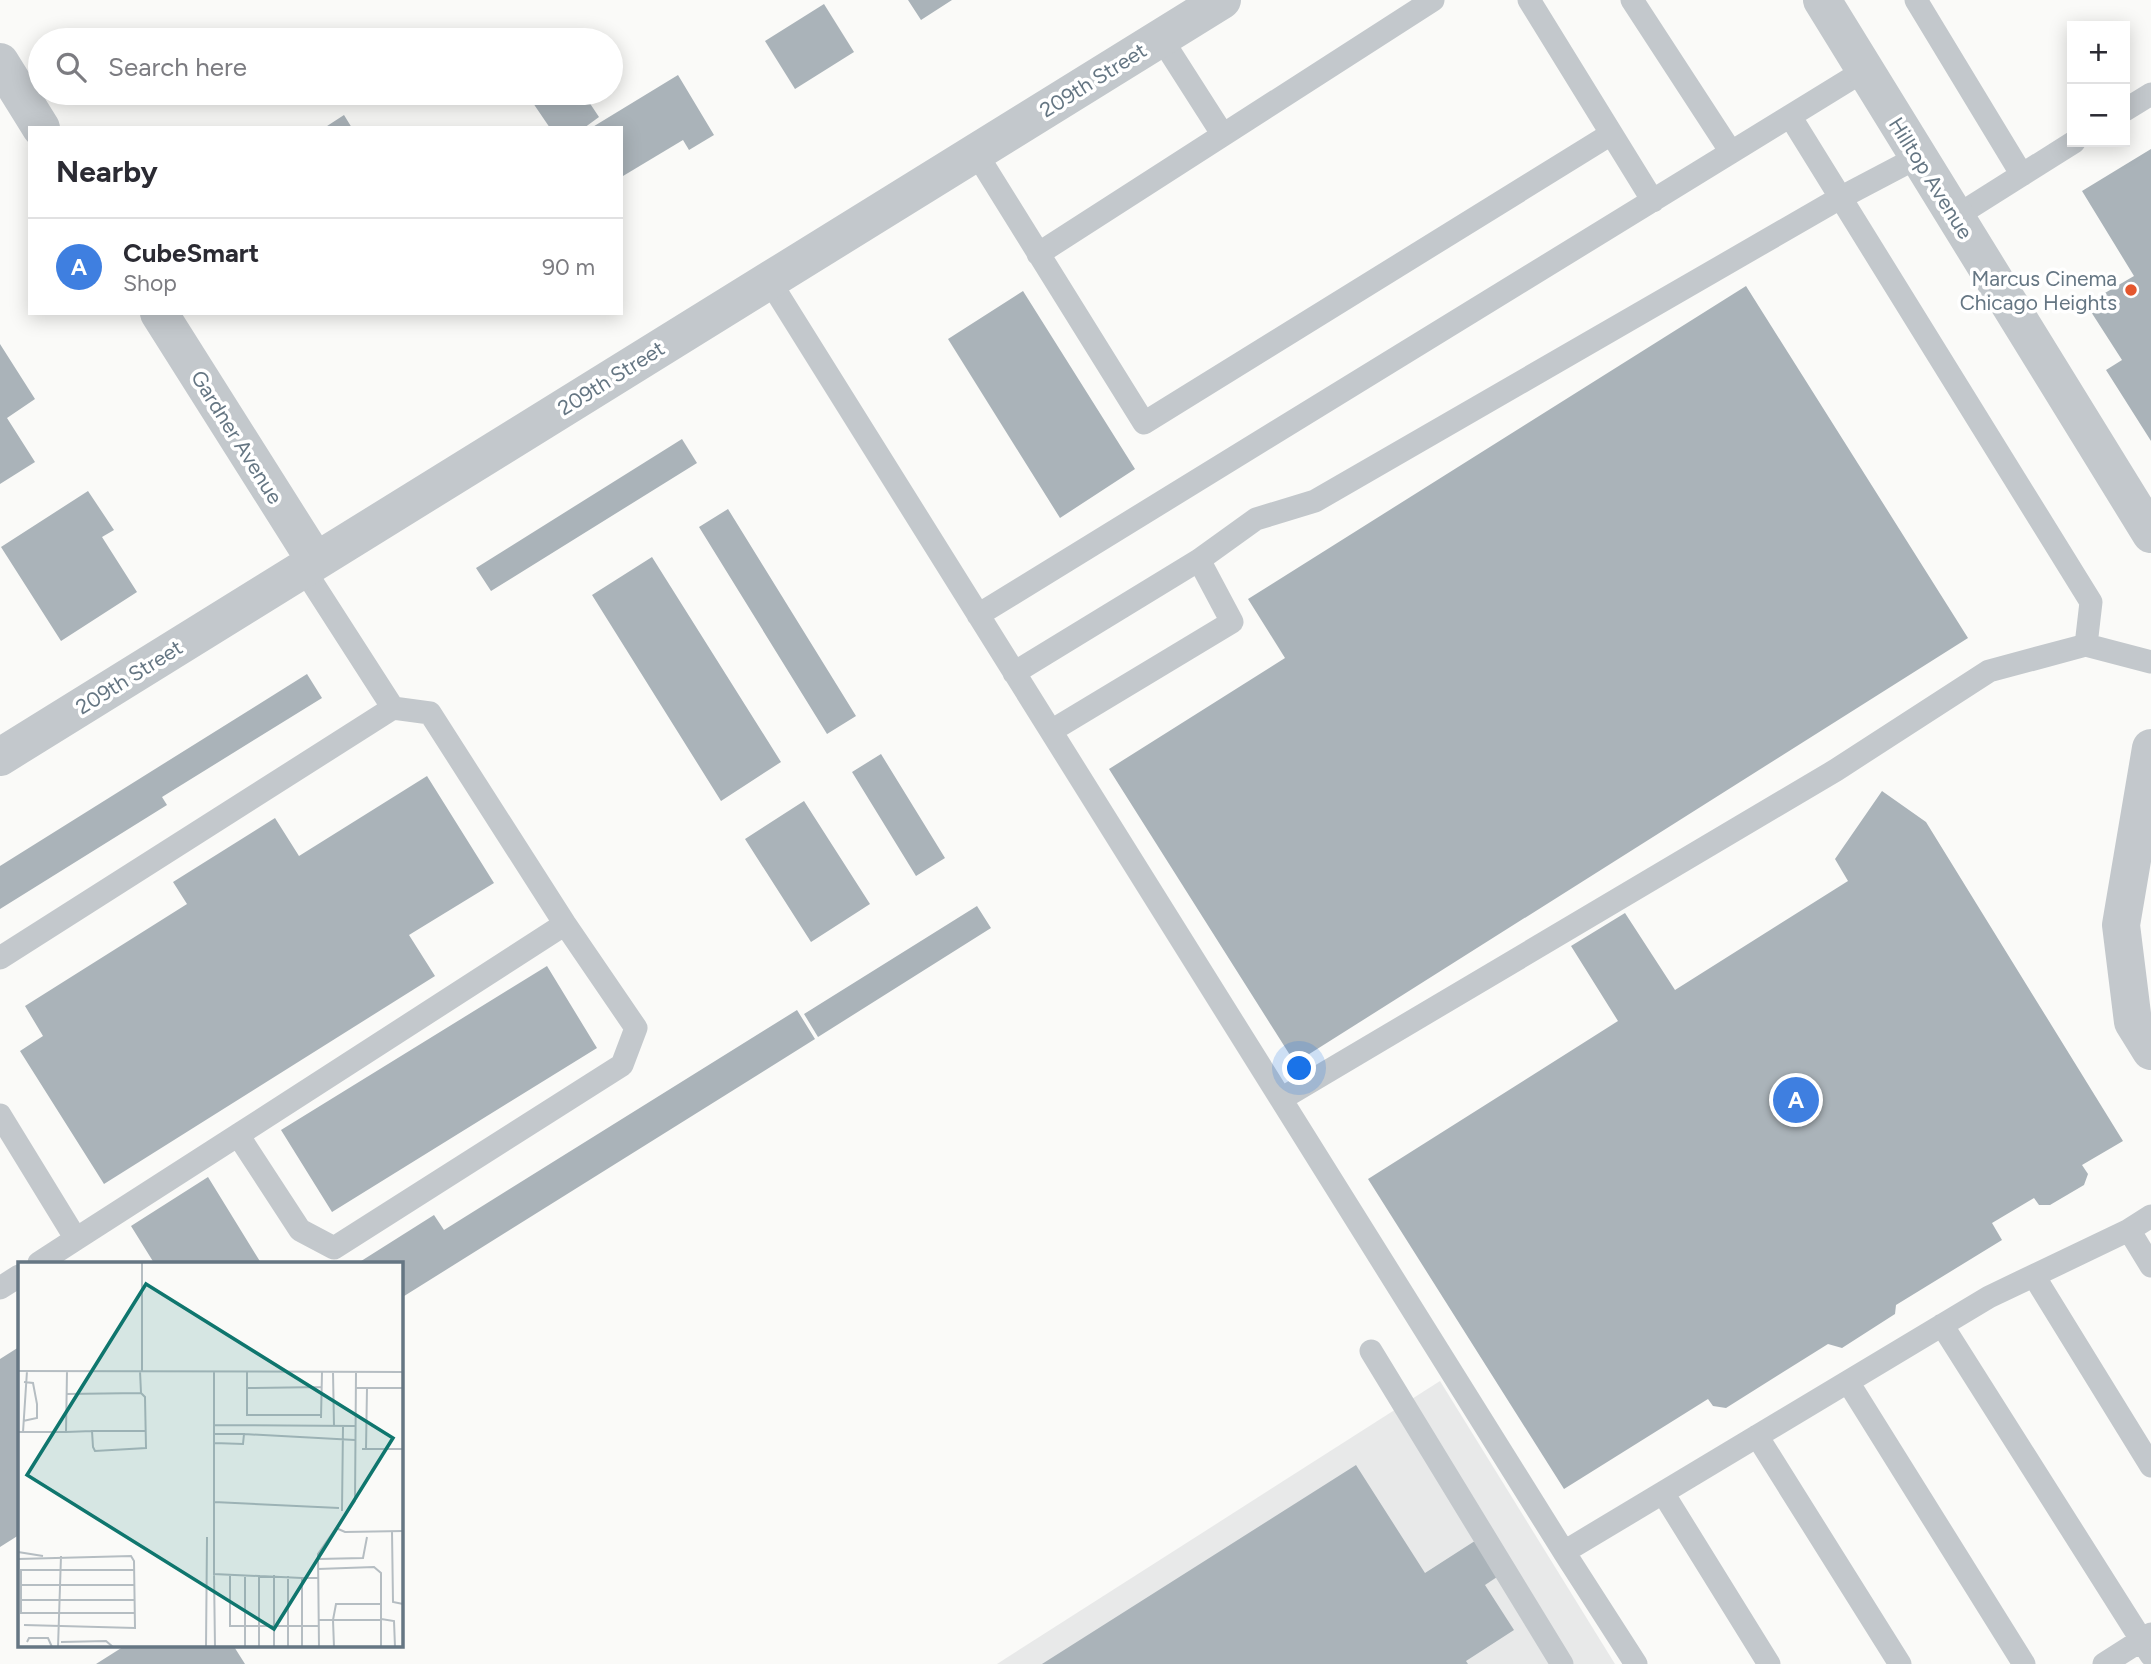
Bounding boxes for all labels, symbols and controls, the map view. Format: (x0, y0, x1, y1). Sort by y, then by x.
map controls (2067, 21, 2130, 147)
button: + (2067, 21, 2130, 84)
search box (28, 28, 623, 105)
street label: 209th Street (1035, 37, 1151, 123)
icon: search (52, 48, 90, 86)
text: Search here (108, 51, 247, 83)
button: − (2067, 84, 2130, 147)
street label: Hilltop Avenue (1884, 113, 1978, 243)
text: Nearby (56, 153, 158, 190)
text: CubeSmart (123, 237, 259, 269)
text: A (71, 253, 87, 281)
text: 90 m (542, 253, 595, 281)
place label: Marcus Cinema Chicago Heights (1960, 266, 2117, 315)
text: Shop (123, 269, 177, 297)
marker: Marcus Cinema Chicago Heights (2123, 282, 2139, 298)
street label: 209th Street (553, 335, 669, 421)
street label: Gardner Avenue (186, 366, 288, 508)
street label: 209th Street (71, 634, 187, 720)
your location (1282, 1051, 1316, 1085)
pin: A (1773, 1074, 1819, 1126)
inset map (18, 1262, 402, 1646)

